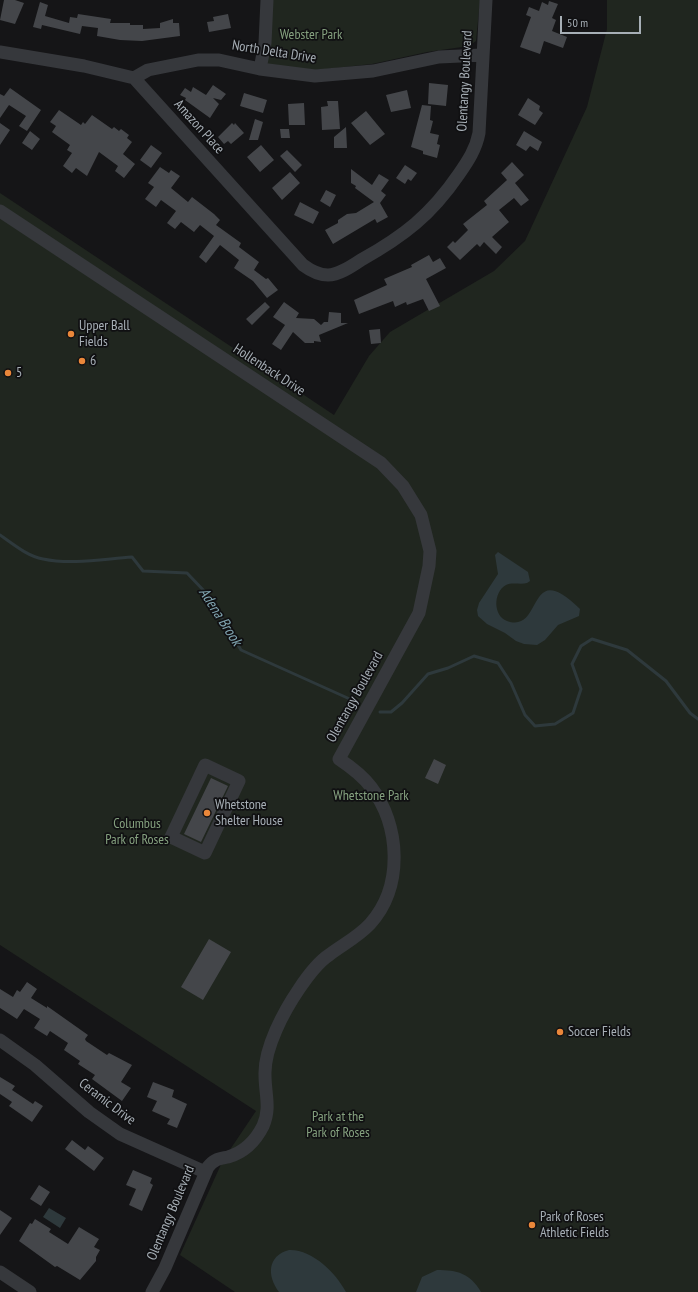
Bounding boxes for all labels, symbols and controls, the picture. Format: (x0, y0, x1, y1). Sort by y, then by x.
scale bar (562, 8, 643, 34)
text: 50 m (567, 15, 588, 30)
park label: Webster Park (280, 27, 342, 43)
street label: Olentangy Boulevard (454, 30, 476, 132)
street label: North Delta Drive (231, 37, 317, 67)
street label: Amazon Place (170, 96, 228, 158)
place label: Upper Ball Fields (79, 318, 130, 350)
marker: Upper Ball Fields (66, 329, 76, 339)
street label: Hollenback Drive (230, 340, 308, 400)
place label: 6 (90, 353, 96, 369)
marker: 6 (77, 356, 87, 366)
place label: 5 (16, 365, 22, 381)
marker: 5 (3, 368, 13, 378)
water label: Adena Brook (195, 585, 245, 649)
street label: Olentangy Boulevard (323, 649, 387, 745)
park label: Whetstone Park (333, 788, 409, 804)
place label: Whetstone Shelter House (215, 797, 283, 830)
marker: Whetstone Shelter House (202, 808, 212, 818)
park label: Columbus Park of Roses (105, 816, 169, 848)
place label: Soccer Fields (568, 1024, 631, 1040)
marker: Soccer Fields (555, 1027, 565, 1037)
street label: Ceramic Drive (75, 1075, 139, 1129)
park label: Park at the Park of Roses (306, 1109, 370, 1142)
street label: Olentangy Boulevard (143, 1163, 199, 1263)
place label: Park of Roses Athletic Fields (540, 1209, 609, 1242)
marker: Park of Roses Athletic Fields (527, 1220, 537, 1230)

